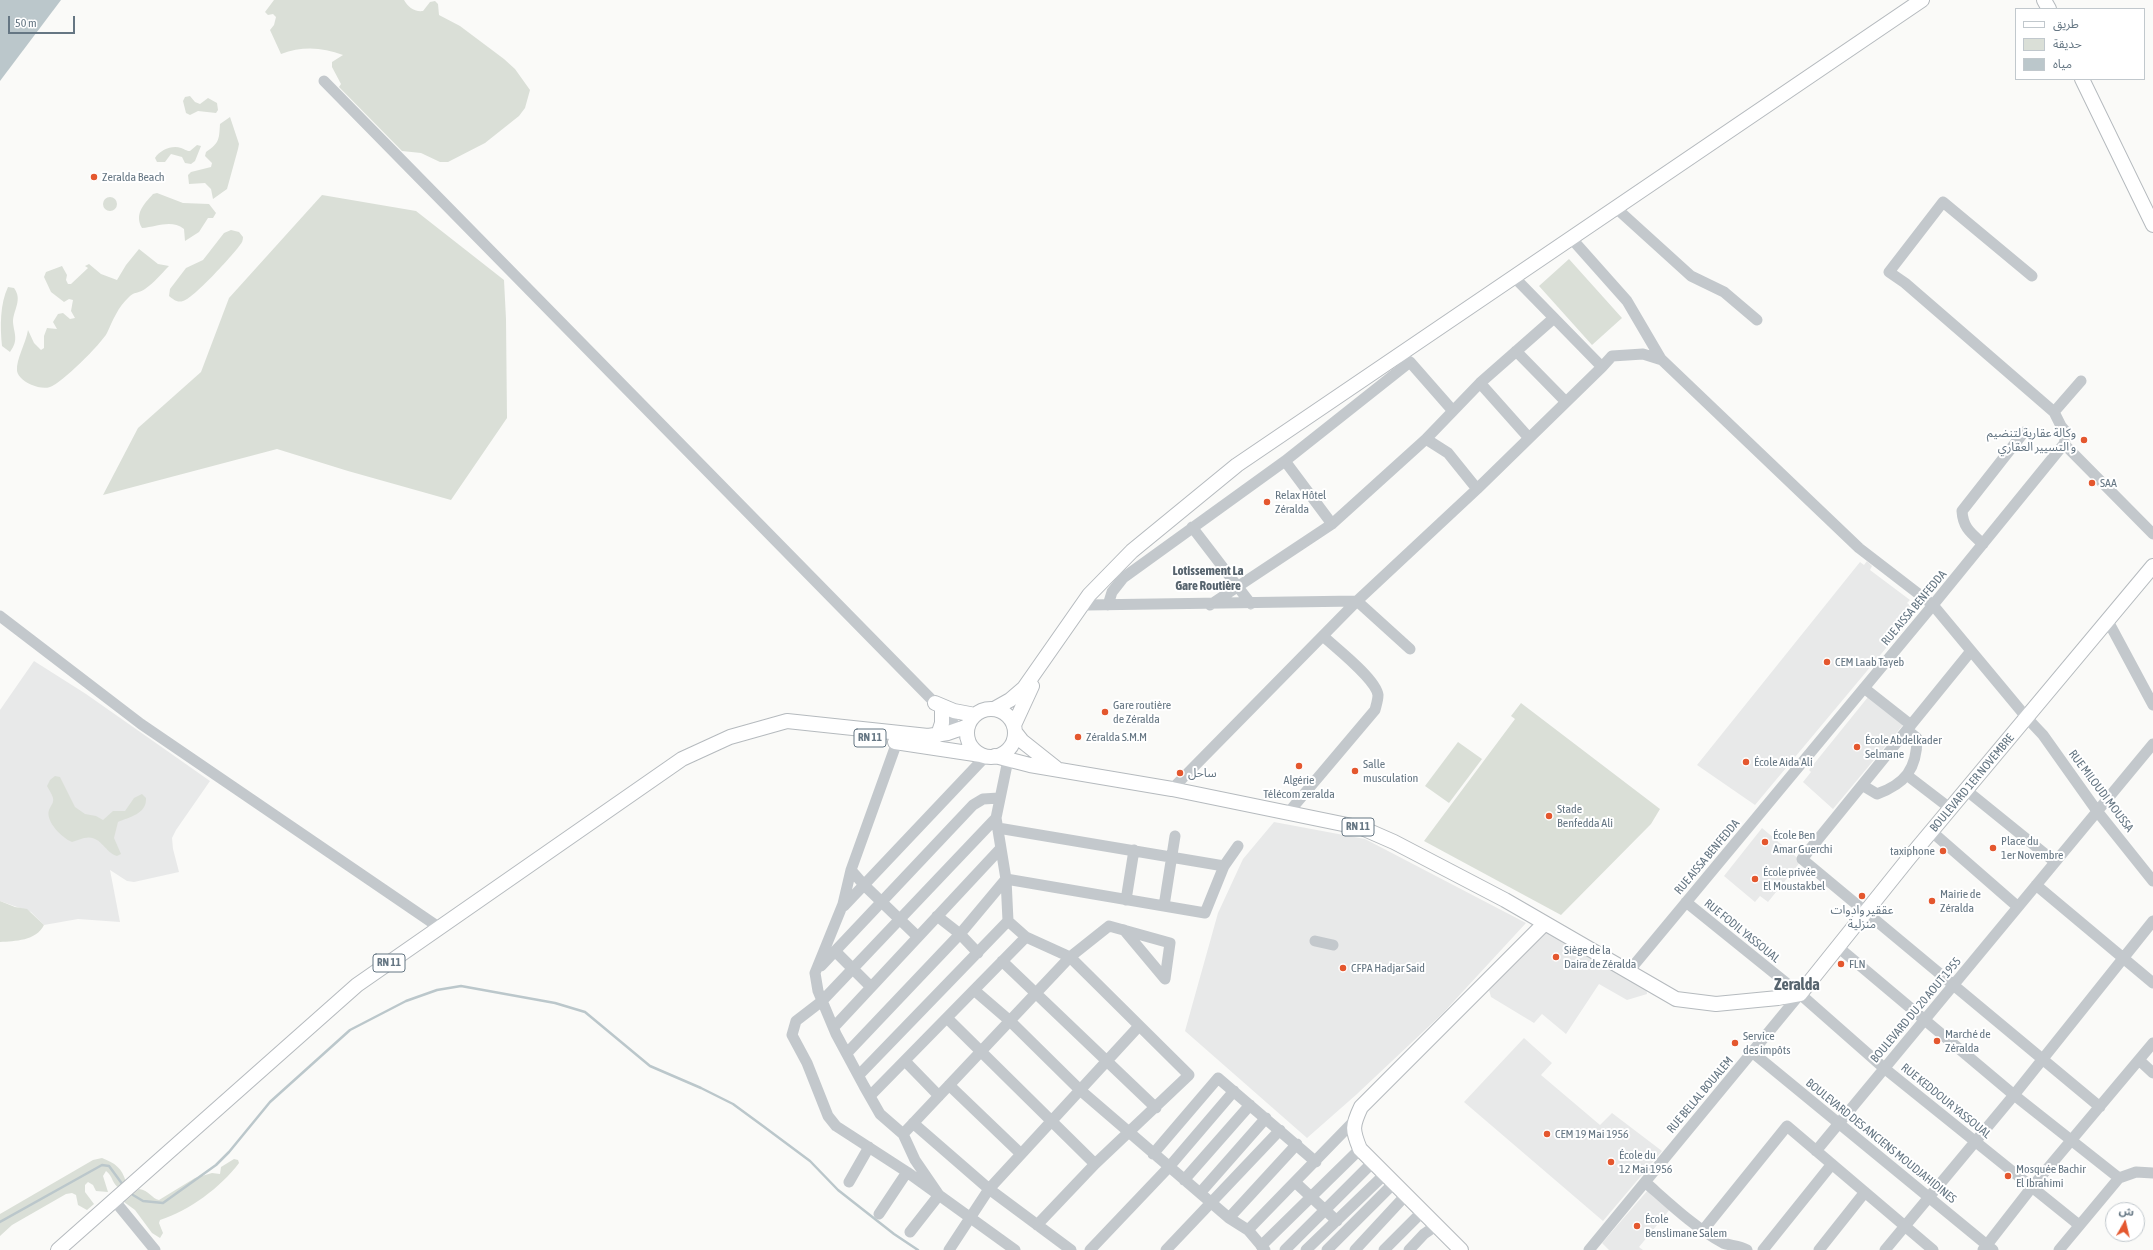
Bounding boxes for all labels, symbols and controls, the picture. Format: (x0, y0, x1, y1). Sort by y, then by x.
scale bar (10, 8, 77, 34)
legend (2015, 8, 2145, 80)
text: 50 m (15, 16, 37, 30)
text: طريق (2053, 17, 2079, 31)
text: حديقة (2053, 37, 2082, 51)
text: مياه (2053, 57, 2072, 71)
place label: Zeralda Beach (102, 170, 165, 184)
marker: Zeralda Beach (89, 172, 99, 182)
place label: وكالة عقارية لتنضيم و التسيير العقاري (1987, 426, 2076, 454)
marker: وكالة عقارية لتنضيم و التسيير العقاري (2079, 435, 2089, 445)
place label: SAA (2100, 476, 2117, 490)
marker: SAA (2087, 478, 2097, 488)
place label: Relax Hôtel Zéralda (1275, 488, 1326, 516)
marker: Relax Hôtel Zéralda (1262, 497, 1272, 507)
district label: Lotissement La Gare Routière (1172, 563, 1244, 594)
street label: RUE AISSA BENFEDDA (1878, 568, 1950, 648)
place label: CEM Laab Tayeb (1835, 655, 1904, 669)
marker: CEM Laab Tayeb (1822, 657, 1832, 667)
place label: Gare routière de Zéralda (1113, 698, 1171, 726)
marker: Gare routière de Zéralda (1100, 707, 1110, 717)
road number: RN 11 (854, 729, 886, 747)
place label: Zéralda S.M.M (1086, 730, 1147, 744)
street label: BOULEVARD 1ER NOVEMBRE (1927, 731, 2017, 835)
marker: Zéralda S.M.M (1073, 732, 1083, 742)
place label: École Abdelkader Selmane (1865, 733, 1942, 761)
marker: École Abdelkader Selmane (1852, 742, 1862, 752)
street label: RUE MILOUDI MOUSSA (2065, 747, 2137, 835)
place label: École Aida Ali (1754, 755, 1813, 769)
place label: Salle musculation (1363, 757, 1418, 785)
marker: École Aida Ali (1741, 757, 1751, 767)
marker: Algérie Télécom zeralda (1294, 761, 1304, 771)
place label: ساحل (1188, 766, 1217, 780)
marker: Salle musculation (1350, 766, 1360, 776)
marker: ساحل (1175, 768, 1185, 778)
place label: Algérie Télécom zeralda (1263, 773, 1335, 801)
place label: Stade Benfedda Ali (1557, 802, 1613, 830)
marker: Stade Benfedda Ali (1544, 811, 1554, 821)
street label: RUE AISSA BENFEDDA (1671, 817, 1743, 897)
road number: RN 11 (1342, 818, 1374, 836)
place label: École Ben Amar Guerchi (1773, 828, 1832, 856)
place label: Place du 1er Novembre (2001, 834, 2063, 862)
marker: École Ben Amar Guerchi (1760, 837, 1770, 847)
marker: Place du 1er Novembre (1988, 843, 1998, 853)
place label: taxiphone (1890, 844, 1935, 858)
marker: taxiphone (1938, 846, 1948, 856)
place label: École privée El Moustakbel (1763, 865, 1825, 893)
marker: École privée El Moustakbel (1750, 874, 1760, 884)
place label: Mairie de Zéralda (1940, 887, 1981, 915)
marker: عققير وادوات منزلية (1857, 891, 1867, 901)
street label: RUE FODIL YASSOUAL (1701, 896, 1783, 966)
marker: Mairie de Zéralda (1927, 896, 1937, 906)
place label: عققير وادوات منزلية (1831, 903, 1893, 931)
place label: Siège de la Daira de Zéralda (1564, 943, 1636, 971)
marker: Siège de la Daira de Zéralda (1551, 952, 1561, 962)
road number: RN 11 (373, 954, 405, 972)
street label: BOULEVARD DU 20 AOUT 1955 (1868, 954, 1964, 1066)
place label: FLN (1849, 957, 1866, 971)
marker: FLN (1836, 959, 1846, 969)
place label: CFPA Hadjar Said (1351, 961, 1425, 975)
marker: CFPA Hadjar Said (1338, 963, 1348, 973)
district label: Zeralda (1774, 975, 1820, 995)
place label: Marché de Zéralda (1945, 1027, 1991, 1055)
place label: Service des impôts (1743, 1029, 1790, 1057)
marker: Marché de Zéralda (1932, 1036, 1942, 1046)
marker: Service des impôts (1730, 1038, 1740, 1048)
street label: RUE BELLAL BOUALEM (1664, 1054, 1736, 1136)
street label: RUE KEDDOUR YASSOUAL (1898, 1060, 1994, 1142)
street label: BOULEVARD DES ANCIENS MOUDJAHIDINES (1803, 1076, 1959, 1206)
place label: CEM 19 Mai 1956 (1555, 1127, 1629, 1141)
marker: CEM 19 Mai 1956 (1542, 1129, 1552, 1139)
place label: École du 12 Mai 1956 (1619, 1148, 1673, 1176)
marker: École du 12 Mai 1956 (1606, 1157, 1616, 1167)
place label: Mosquée Bachir El Ibrahimi (2016, 1162, 2086, 1190)
marker: Mosquée Bachir El Ibrahimi (2003, 1171, 2013, 1181)
north arrow (2105, 1202, 2145, 1242)
text: ش (2118, 1204, 2135, 1218)
place label: École Benslimane Salem (1645, 1212, 1727, 1240)
marker: École Benslimane Salem (1632, 1221, 1642, 1231)

